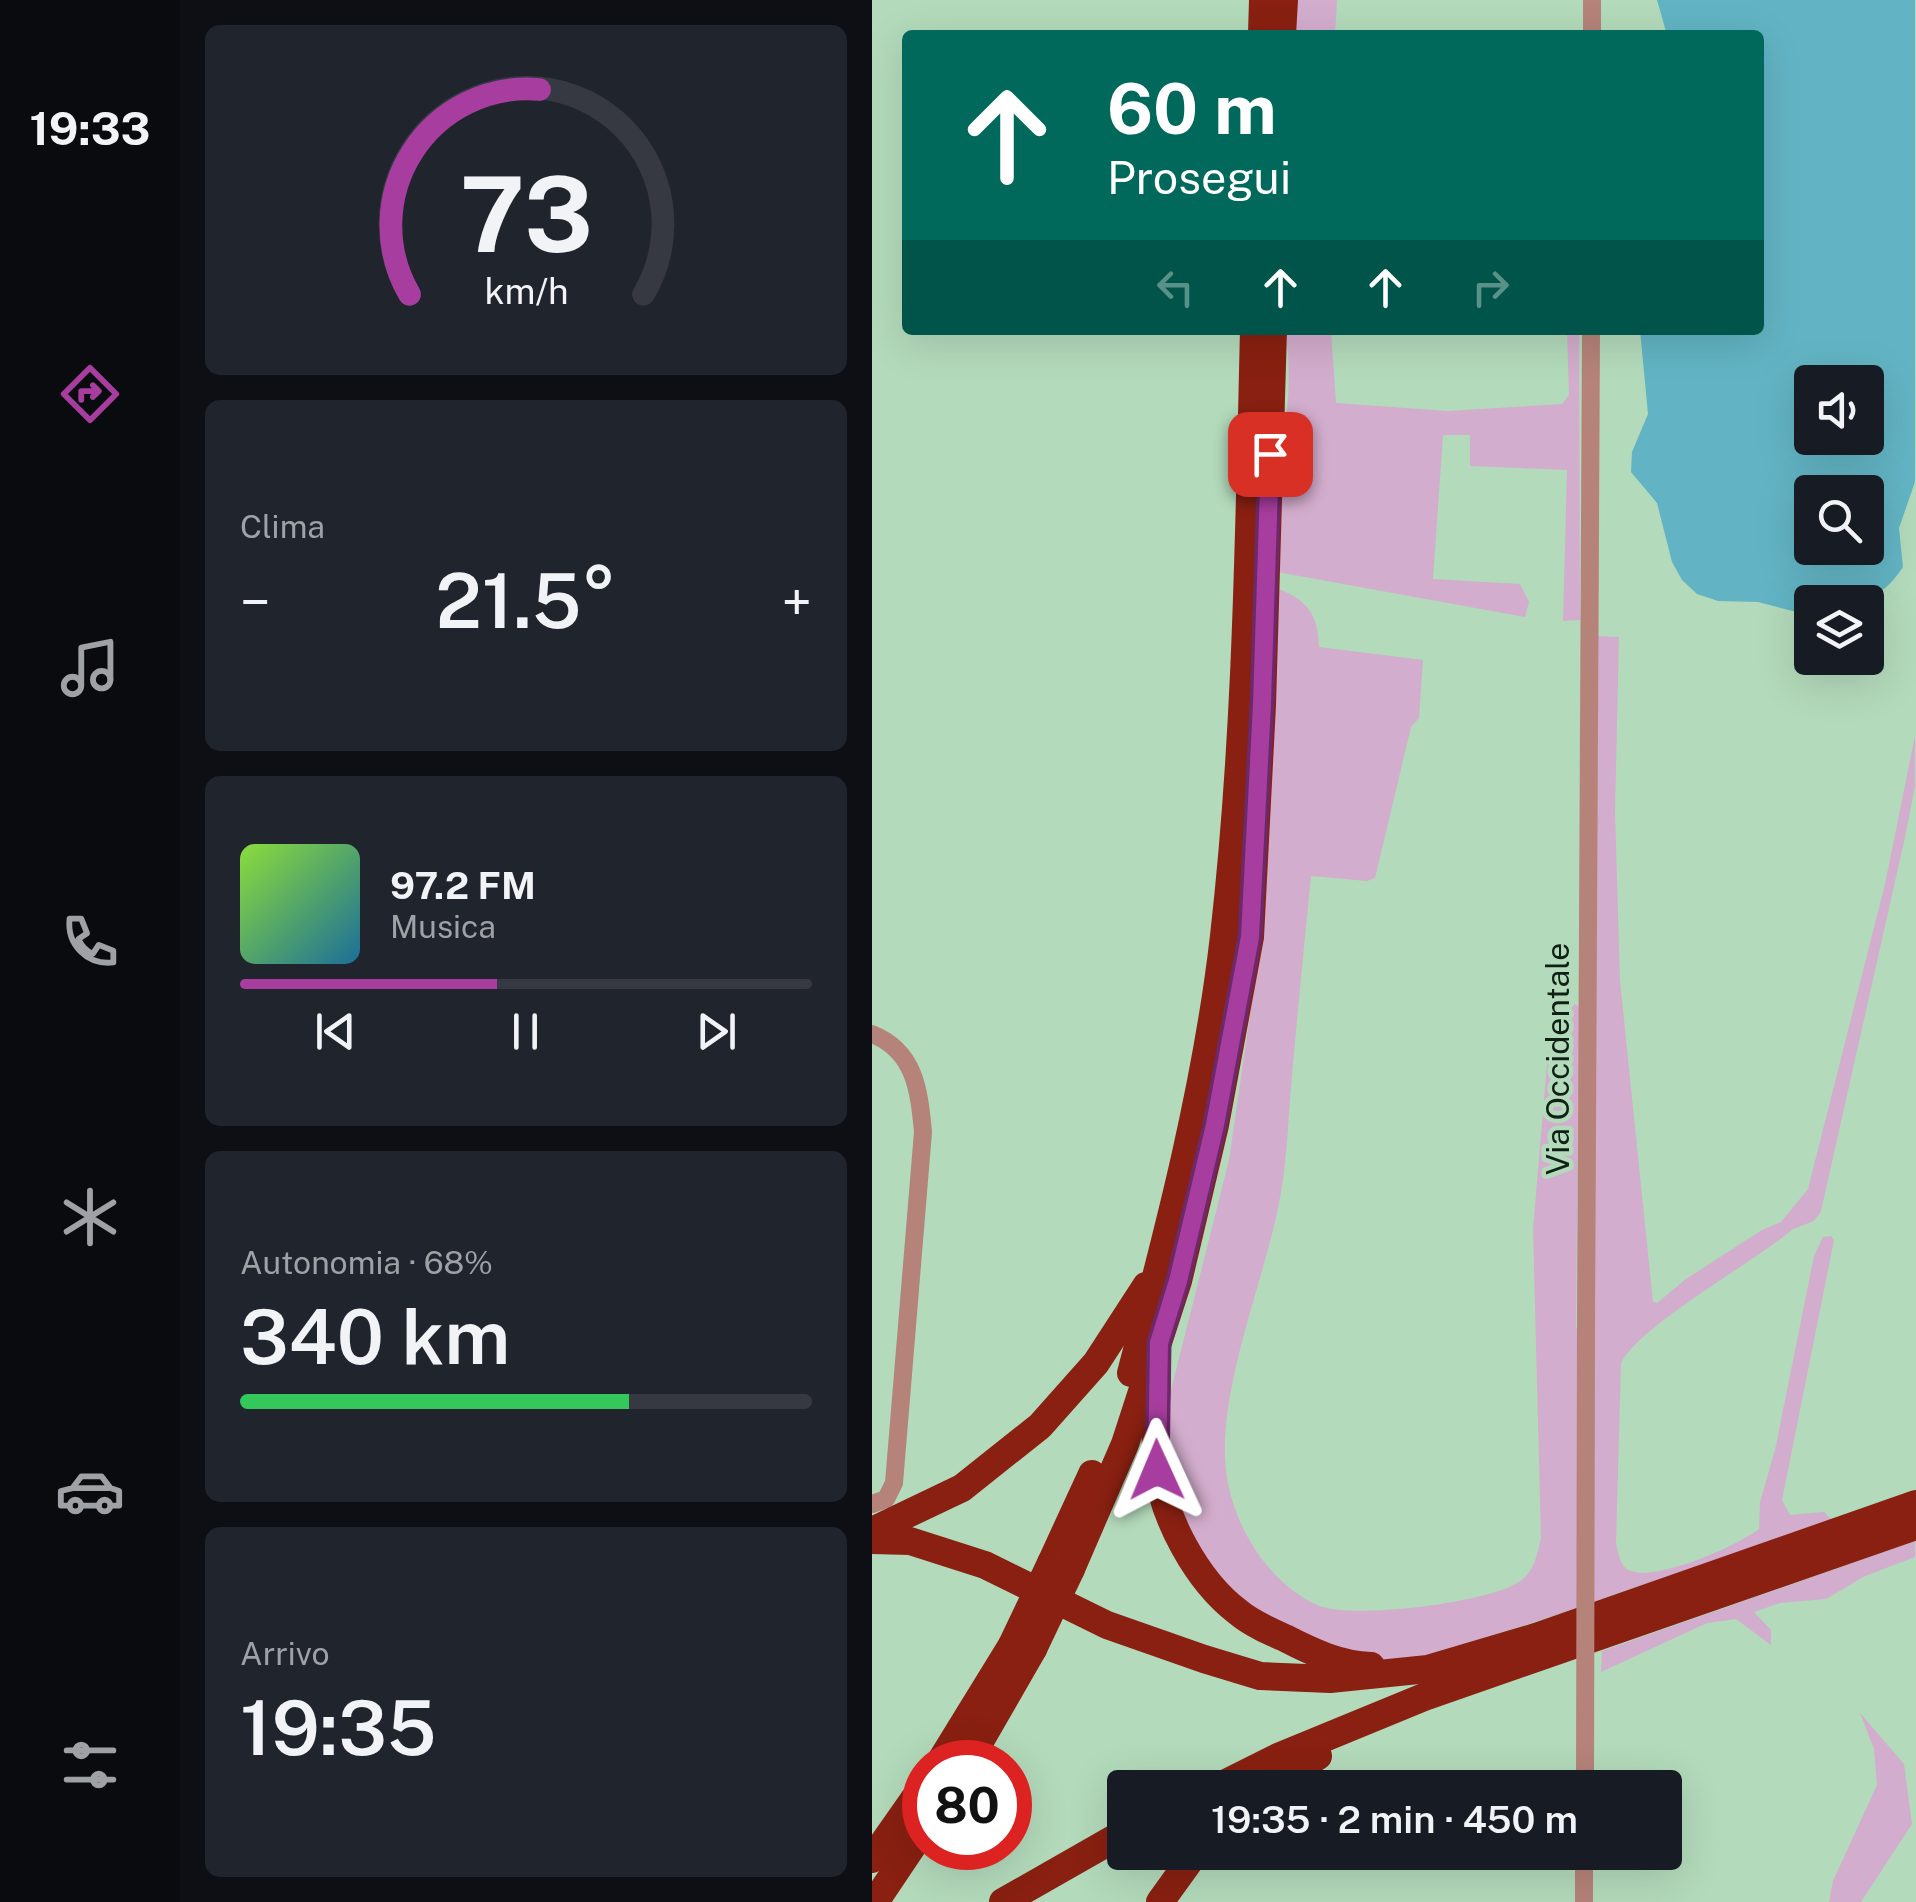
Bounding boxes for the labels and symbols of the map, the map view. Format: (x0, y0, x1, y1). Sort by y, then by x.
pin (1228, 412, 1313, 497)
street label: Via Occidentale (1539, 943, 1576, 1175)
position arrow (1105, 1418, 1209, 1522)
speed limit sign: 80 (902, 1740, 1032, 1870)

